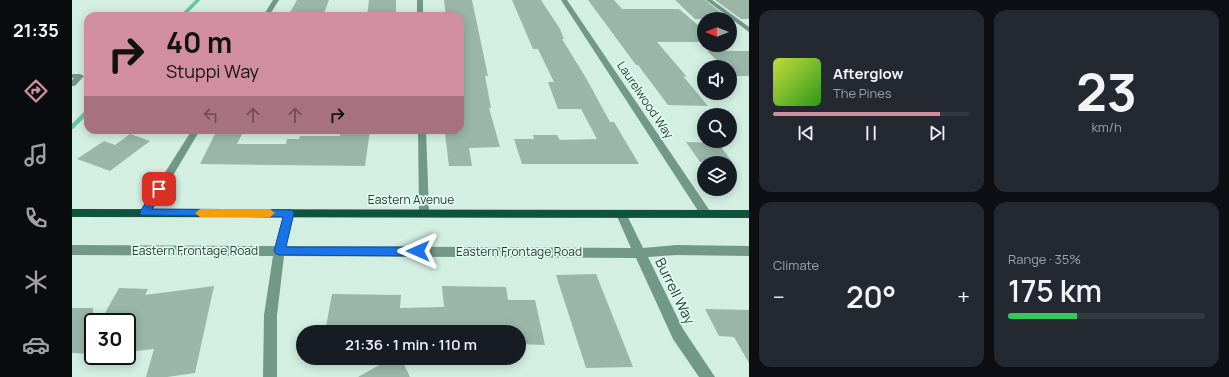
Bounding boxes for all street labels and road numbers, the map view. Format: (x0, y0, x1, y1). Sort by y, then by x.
street label: Laurelwood Way (613, 58, 678, 142)
street label: Eastern Avenue (368, 191, 454, 208)
street label: Eastern Frontage Road (132, 242, 258, 259)
street label: Eastern Frontage Road (456, 243, 582, 260)
street label: Burrell Way (651, 254, 700, 328)

